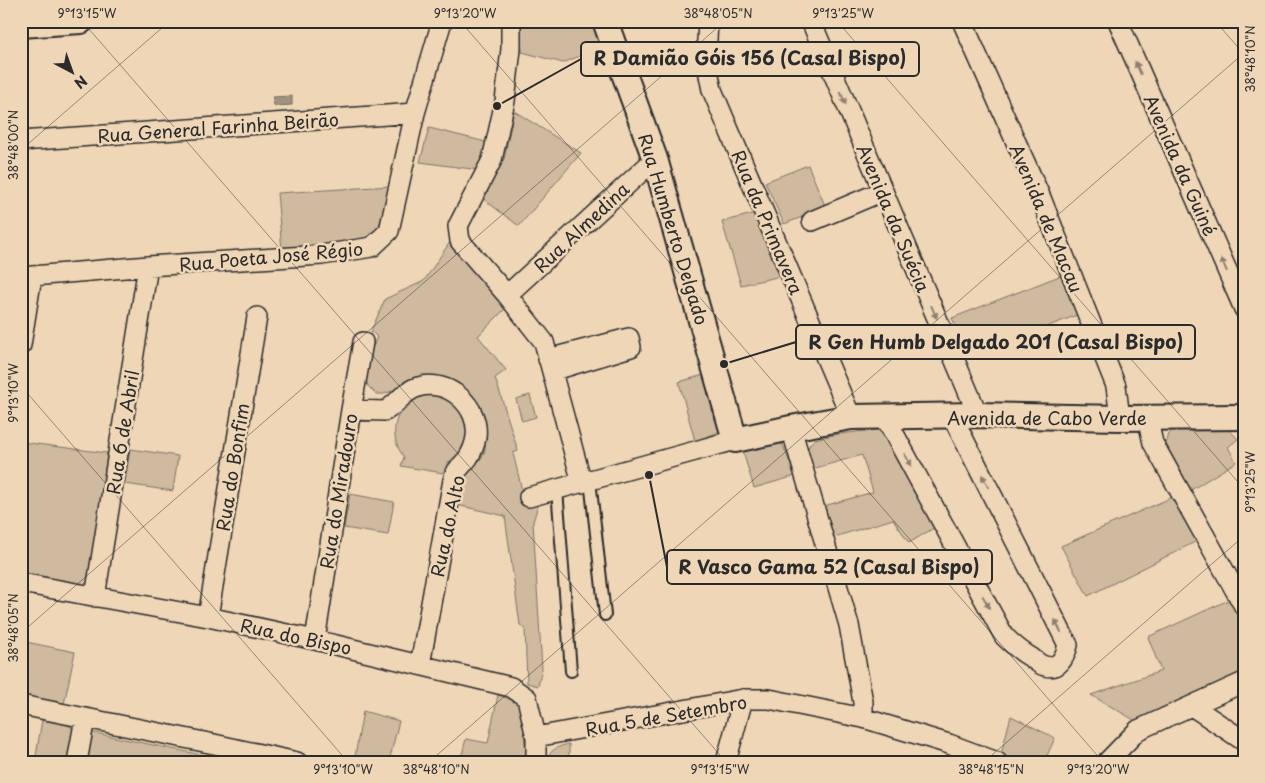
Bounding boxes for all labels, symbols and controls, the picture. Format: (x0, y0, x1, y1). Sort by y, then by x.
text: 9°13'15"W (58, 4, 117, 22)
text: 9°13'20"W (434, 4, 497, 22)
text: 38°48'05"N (683, 4, 753, 22)
text: 9°13'25"W (812, 4, 874, 22)
text: 38°48'10"N (1241, 25, 1259, 93)
callout: R Damião Góis 156 (Casal Bispo) (581, 42, 919, 76)
text: R Damião Góis 156 (Casal Bispo) (593, 43, 907, 71)
north arrow (48, 48, 98, 98)
one-way arrow (1134, 60, 1142, 75)
text: N (70, 71, 92, 94)
street label: Avenida da Guiné (1138, 90, 1224, 240)
one-way arrow (840, 91, 848, 105)
street label: Rua General Farinha Beirão (96, 105, 340, 149)
text: 38°48'00"N (4, 110, 22, 180)
street label: Rua Humberto Delgado (632, 130, 716, 328)
street label: Avenida da Suécia (851, 140, 937, 296)
street label: Avenida de Macau (1004, 140, 1090, 296)
street label: Rua da Primavera (725, 146, 811, 299)
street label: Rua Almedina (527, 175, 635, 279)
street label: Rua Poeta José Régio (178, 235, 364, 277)
one-way arrow (1220, 257, 1228, 272)
one-way arrow (931, 305, 939, 319)
callout: R Gen Humb Delgado 201 (Casal Bispo) (796, 325, 1195, 359)
text: R Gen Humb Delgado 201 (Casal Bispo) (809, 327, 1183, 355)
text: 9°13'10"W (4, 362, 22, 423)
street label: Rua 6 de Abril (99, 368, 145, 496)
street label: Rua do Bonfim (209, 401, 255, 533)
street label: Avenida de Cabo Verde (947, 404, 1147, 431)
street label: Rua do Miradouro (312, 411, 364, 571)
text: 9°13'25"W (1241, 451, 1259, 513)
one-way arrow (904, 452, 912, 467)
street label: Rua do Alto (423, 473, 471, 579)
one-way arrow (981, 474, 989, 489)
callout: R Vasco Gama 52 (Casal Bispo) (667, 550, 992, 584)
text: R Vasco Gama 52 (Casal Bispo) (678, 552, 980, 580)
text: 38°48'05"N (4, 593, 22, 663)
one-way arrow (982, 595, 990, 610)
street label: Rua do Bispo (238, 611, 354, 661)
one-way arrow (1054, 619, 1062, 634)
street label: Rua 5 de Setembro (583, 688, 749, 742)
text: 9°13'10"W (313, 760, 374, 778)
text: 38°48'10"N (402, 760, 470, 778)
text: 9°13'15"W (691, 760, 750, 778)
text: 38°48'15"N (958, 760, 1024, 778)
text: 9°13'20"W (1067, 760, 1130, 778)

